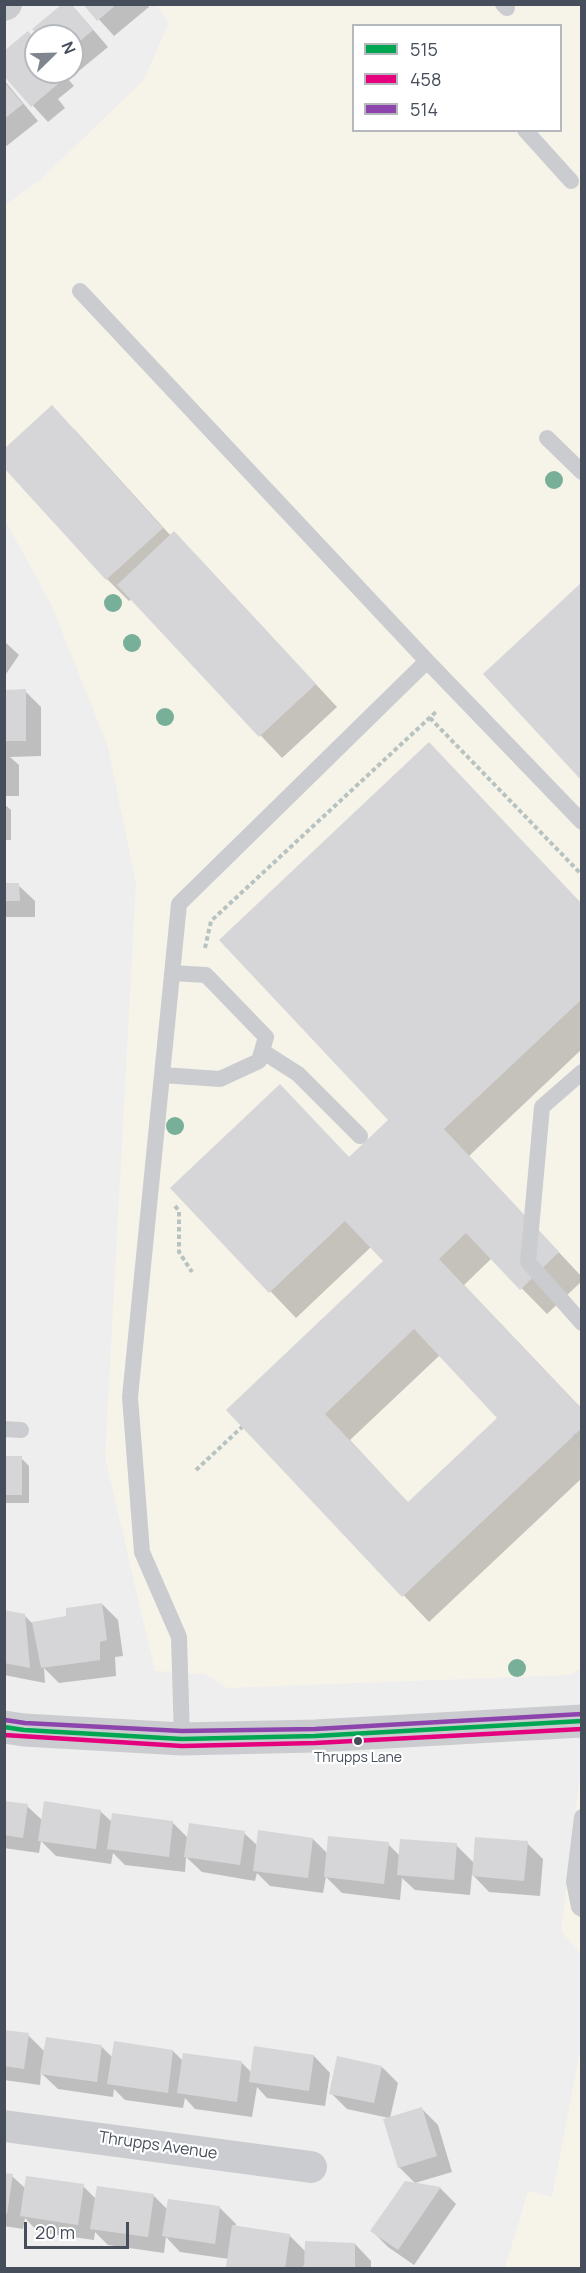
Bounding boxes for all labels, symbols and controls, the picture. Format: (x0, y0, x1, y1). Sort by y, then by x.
north arrow (24, 24, 84, 84)
legend (352, 24, 562, 132)
text: 515 (410, 37, 438, 61)
text: N (56, 38, 81, 57)
text: 458 (410, 67, 441, 91)
text: 514 (410, 97, 438, 121)
marker: Thrupps Lane (352, 1735, 364, 1747)
place label: Thrupps Lane (314, 1750, 402, 1766)
street label: Thrupps Avenue (97, 2128, 219, 2164)
scale bar (27, 2210, 132, 2248)
text: 20 m (35, 2220, 75, 2244)

